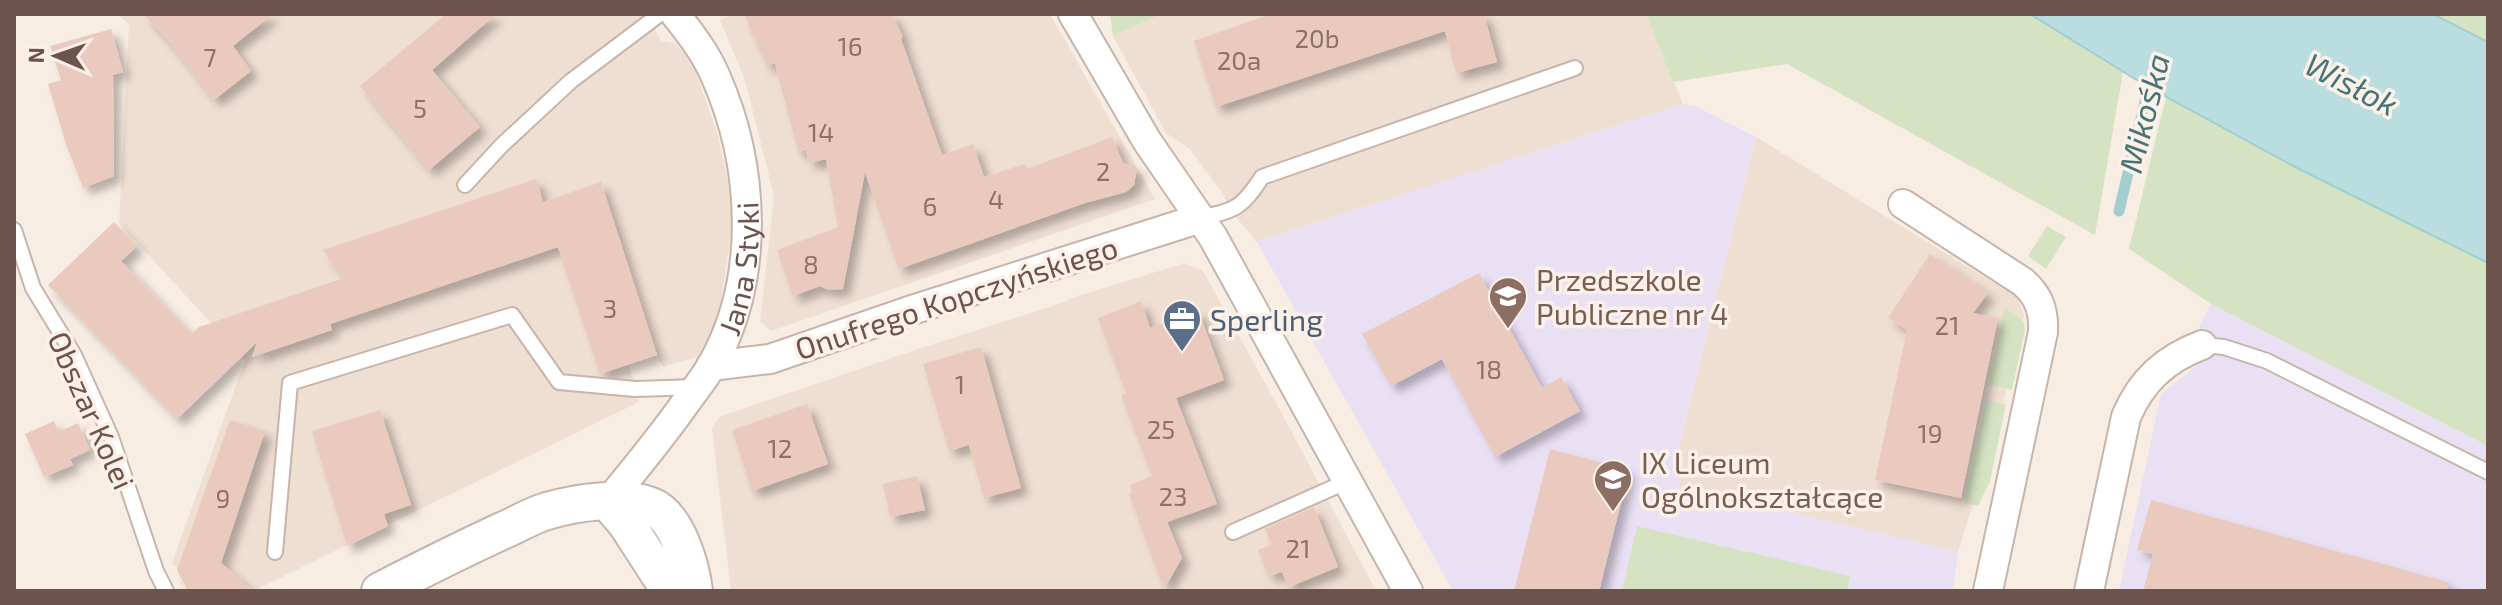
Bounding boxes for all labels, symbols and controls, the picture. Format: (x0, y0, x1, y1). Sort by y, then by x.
north arrow (16, 16, 96, 96)
house number: 20b (1294, 22, 1340, 53)
house number: 16 (837, 30, 863, 61)
house number: 7 (203, 41, 217, 72)
house number: 20a (1217, 44, 1261, 75)
water label: Wisłok (2299, 44, 2405, 122)
text: N (22, 47, 48, 64)
water label: Mikośka (2110, 49, 2176, 177)
house number: 5 (413, 92, 427, 123)
house number: 14 (808, 116, 834, 147)
house number: 2 (1096, 155, 1110, 186)
house number: 4 (988, 183, 1004, 214)
house number: 6 (923, 190, 937, 221)
street label: Jana Styki (710, 201, 765, 340)
street label: Onufrego Kopczyńskiego (790, 228, 1122, 366)
house number: 8 (803, 248, 819, 279)
place label: Przedszkole Publiczne nr 4 (1536, 261, 1728, 331)
school or university icon: Przedszkole Publiczne nr 4 (1487, 275, 1529, 330)
house number: 3 (603, 292, 617, 323)
office icon: Sperling (1161, 298, 1203, 353)
place label: Sperling (1210, 301, 1323, 337)
house number: 21 (1935, 309, 1959, 340)
street label: Obszar Kolei (41, 325, 143, 495)
house number: 18 (1476, 353, 1502, 384)
house number: 1 (955, 368, 965, 399)
house number: 25 (1147, 413, 1175, 444)
house number: 19 (1917, 417, 1943, 448)
house number: 12 (768, 432, 792, 463)
place label: IX Liceum Ogólnokształcące (1641, 444, 1883, 514)
school or university icon: IX Liceum Ogólnokształcące (1592, 458, 1634, 513)
house number: 23 (1158, 480, 1188, 511)
house number: 9 (216, 482, 230, 513)
house number: 21 (1286, 532, 1310, 563)

